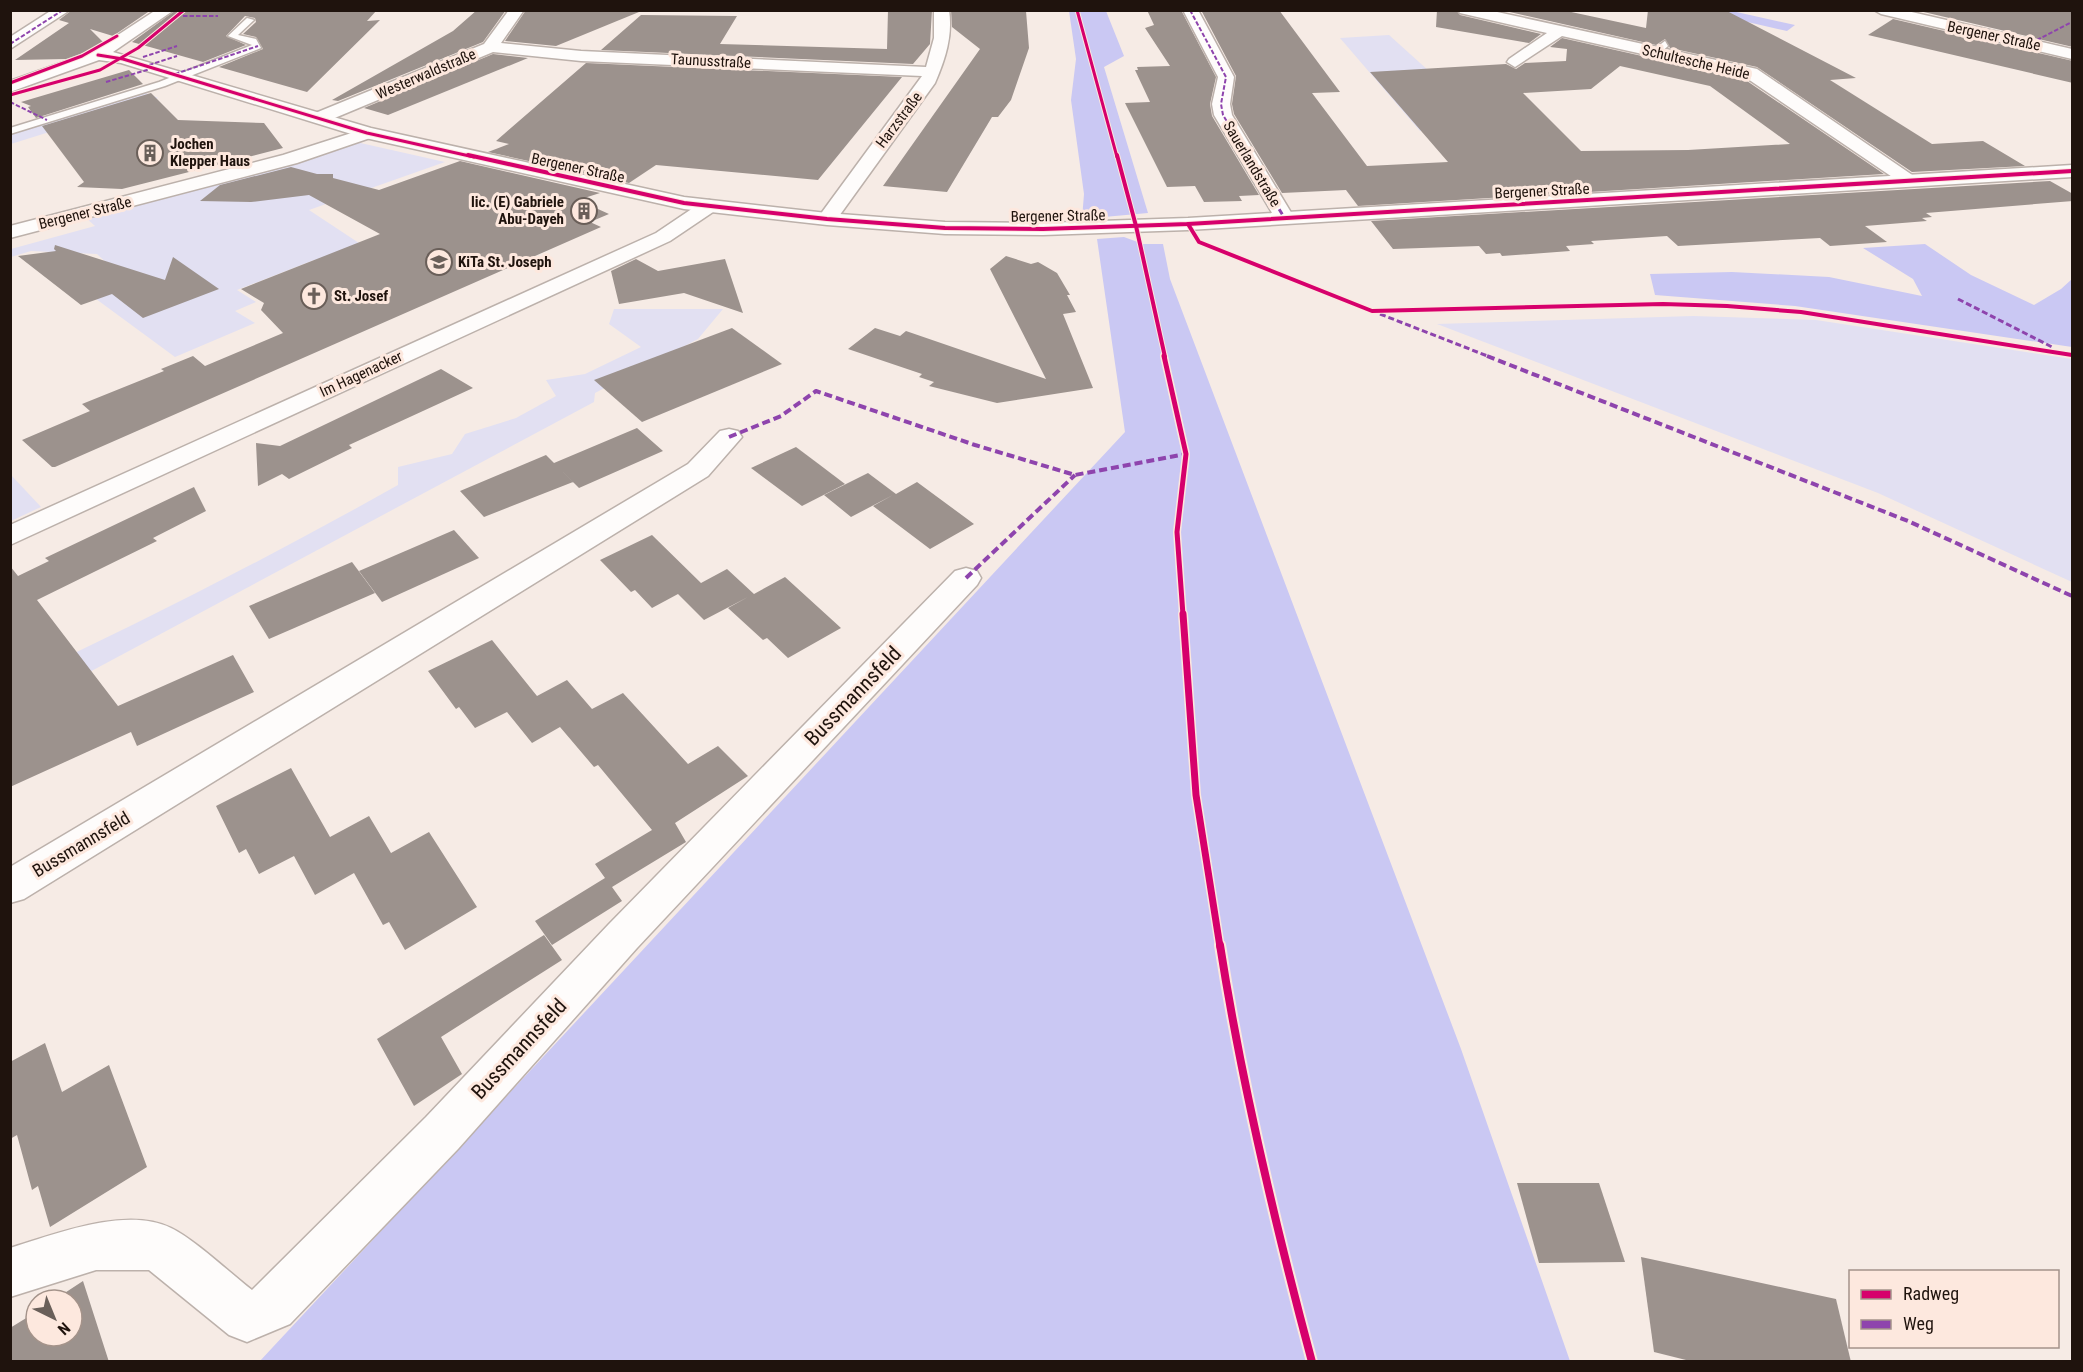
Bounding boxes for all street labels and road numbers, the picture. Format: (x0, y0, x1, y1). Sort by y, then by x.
street label: Bergener Straße (1946, 17, 2042, 55)
street label: Schultesche Heide (1640, 41, 1752, 83)
street label: Westerwaldstraße (373, 45, 479, 103)
street label: Taunusstraße (670, 50, 752, 72)
street label: Harzstraße (872, 89, 926, 151)
street label: Sauerlandstraße (1219, 118, 1285, 210)
street label: Bergener Straße (530, 149, 626, 187)
street label: Bergener Straße (1494, 180, 1590, 202)
street label: Bergener Straße (37, 193, 133, 233)
street label: Bergener Straße (1010, 206, 1106, 226)
street label: Im Hagenacker (317, 347, 406, 401)
street label: Bussmannsfeld (800, 642, 906, 750)
street label: Bussmannsfeld (29, 807, 133, 881)
street label: Bussmannsfeld (467, 994, 571, 1104)

